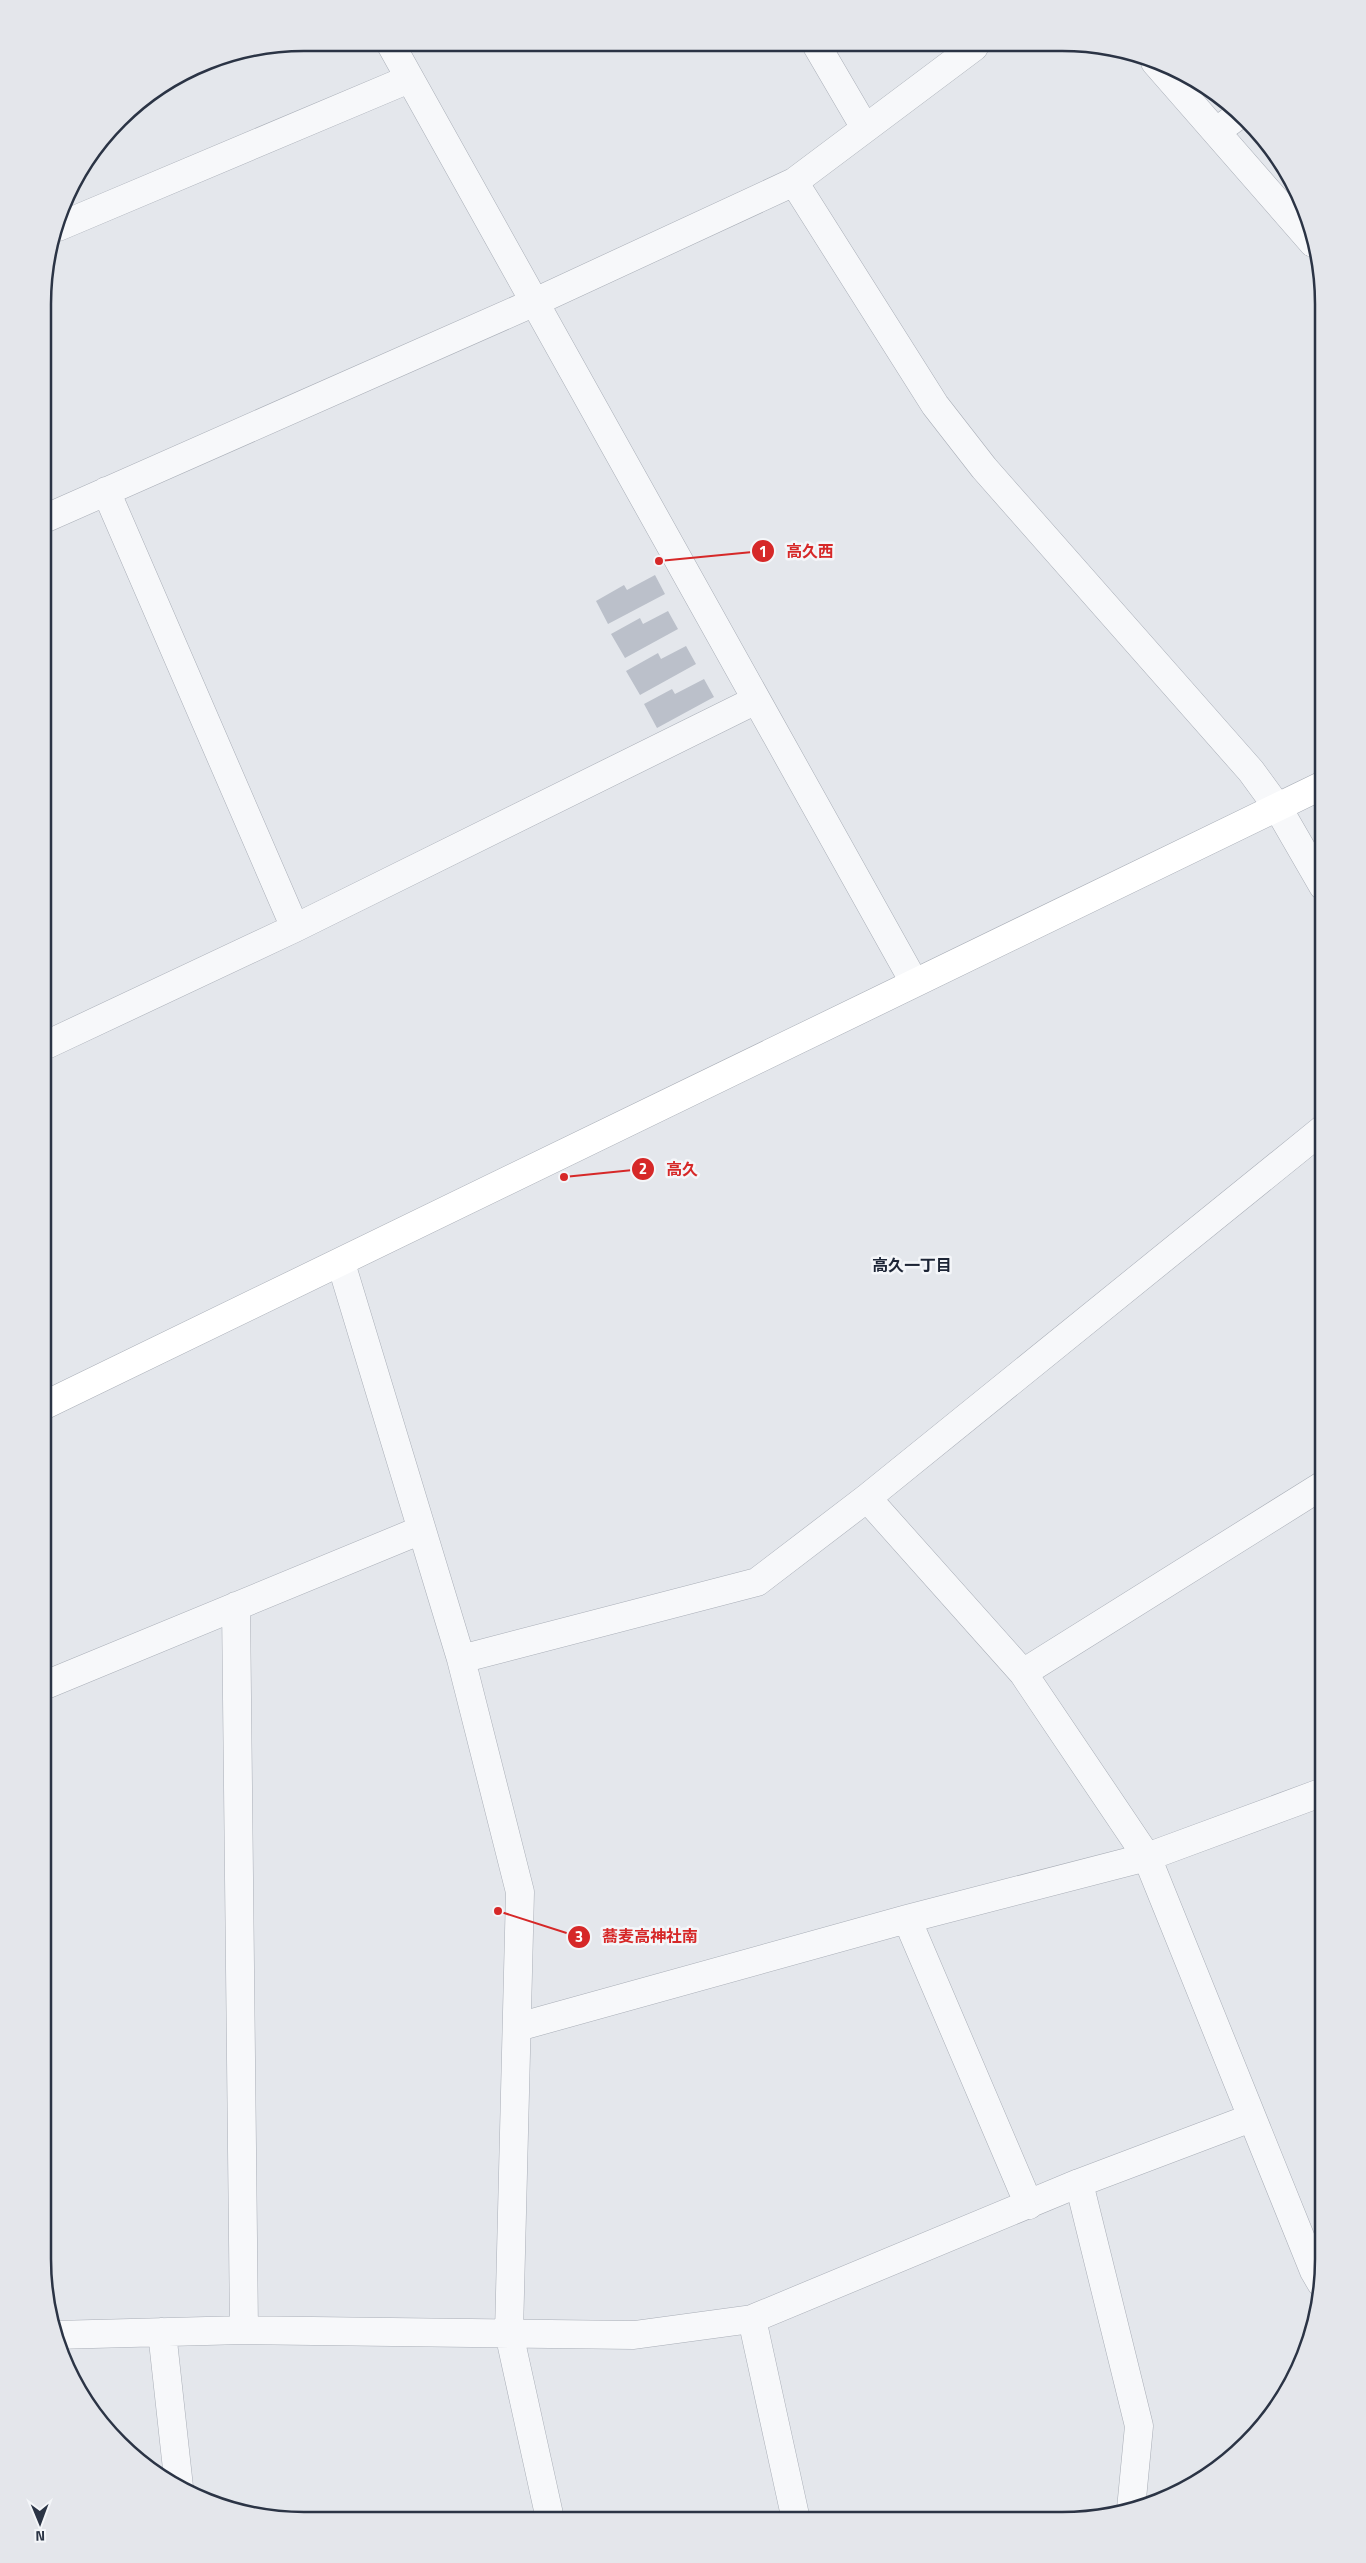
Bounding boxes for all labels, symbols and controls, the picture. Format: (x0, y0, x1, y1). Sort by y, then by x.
callout: 高久西 (751, 536, 844, 567)
text: 高久西 (786, 539, 834, 563)
text: 1 (759, 540, 767, 563)
callout: 高久 (631, 1153, 708, 1184)
text: 2 (639, 1157, 647, 1180)
text: 高久 (666, 1157, 698, 1181)
district label: 高久一丁目 (872, 1253, 952, 1277)
callout: 蕎麦高神社南 (567, 1921, 708, 1952)
text: 蕎麦高神社南 (602, 1924, 698, 1948)
text: 3 (575, 1925, 583, 1948)
north arrow (15, 2498, 65, 2548)
text: N (35, 2526, 45, 2547)

